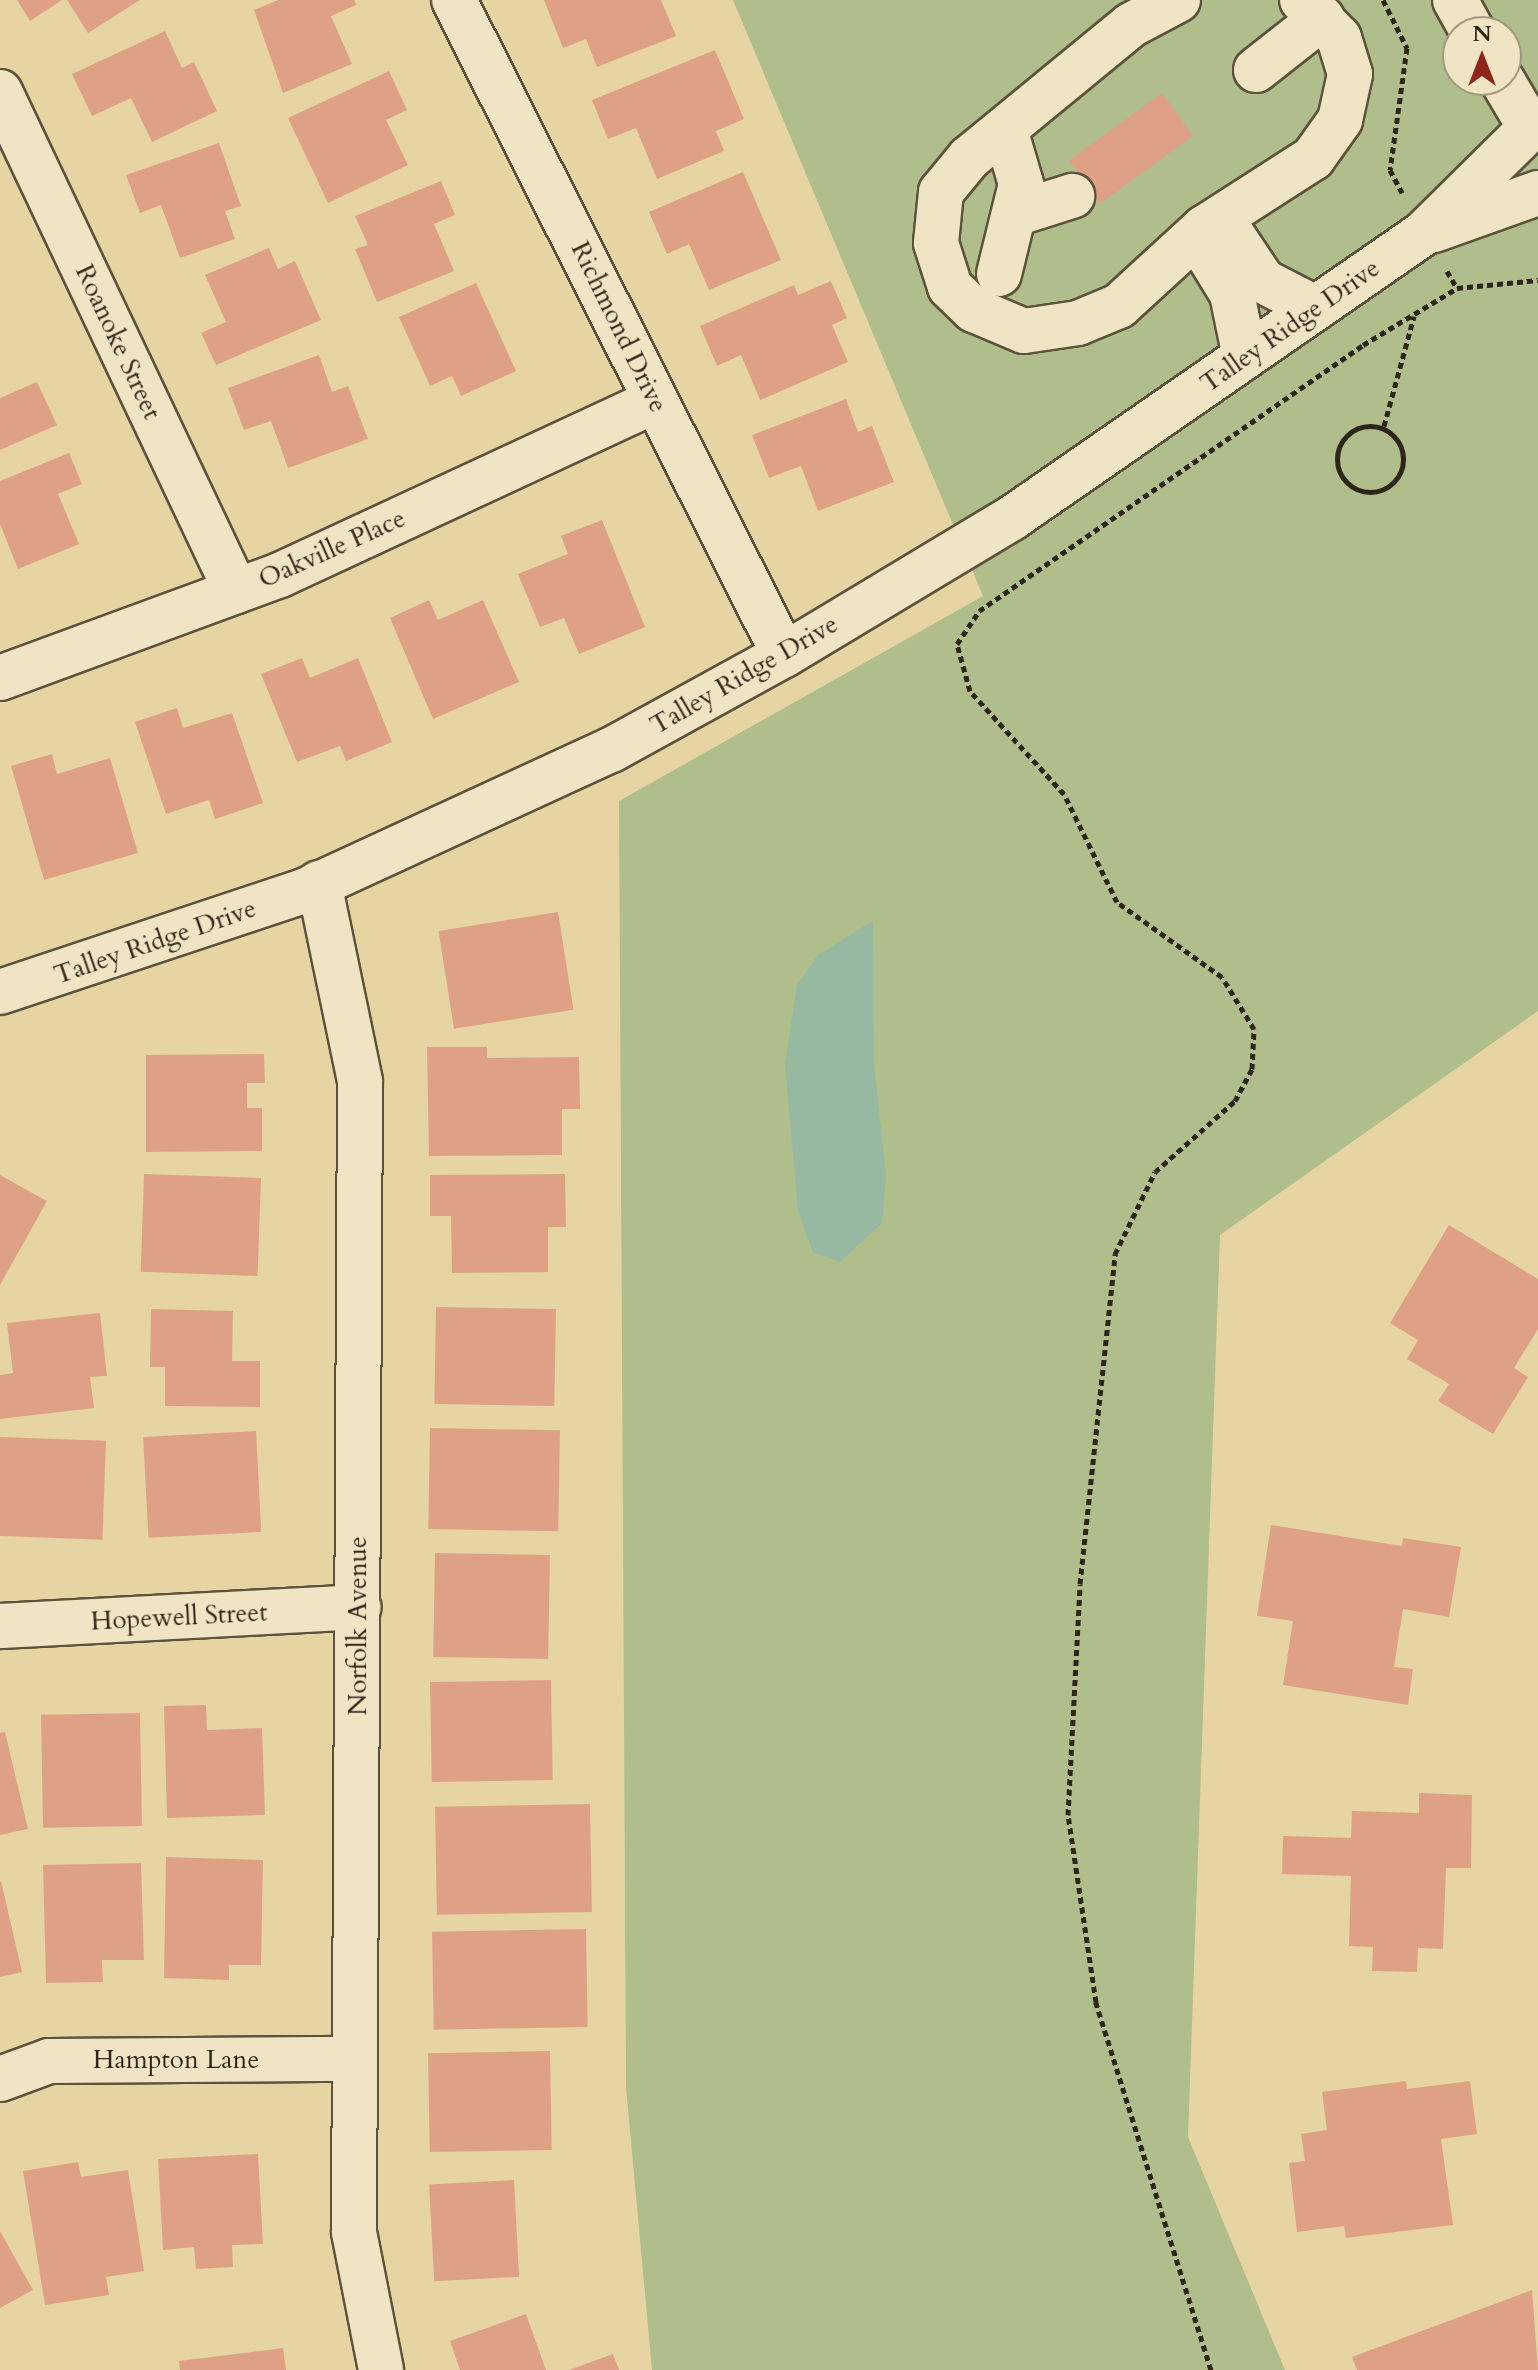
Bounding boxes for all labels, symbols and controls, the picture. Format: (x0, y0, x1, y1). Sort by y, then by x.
north arrow (1442, 16, 1522, 96)
text: N (1472, 19, 1492, 49)
street label: Richmond Drive (564, 237, 674, 417)
street label: Talley Ridge Drive (1194, 253, 1386, 399)
street label: Roanoke Street (68, 260, 168, 424)
street label: Oakville Place (254, 503, 410, 595)
street label: Talley Ridge Drive (645, 609, 843, 741)
street label: Talley Ridge Drive (50, 893, 260, 991)
street label: Norfolk Avenue (342, 1536, 374, 1716)
street label: Hopewell Street (90, 1597, 268, 1637)
street label: Hampton Lane (93, 2044, 259, 2076)

